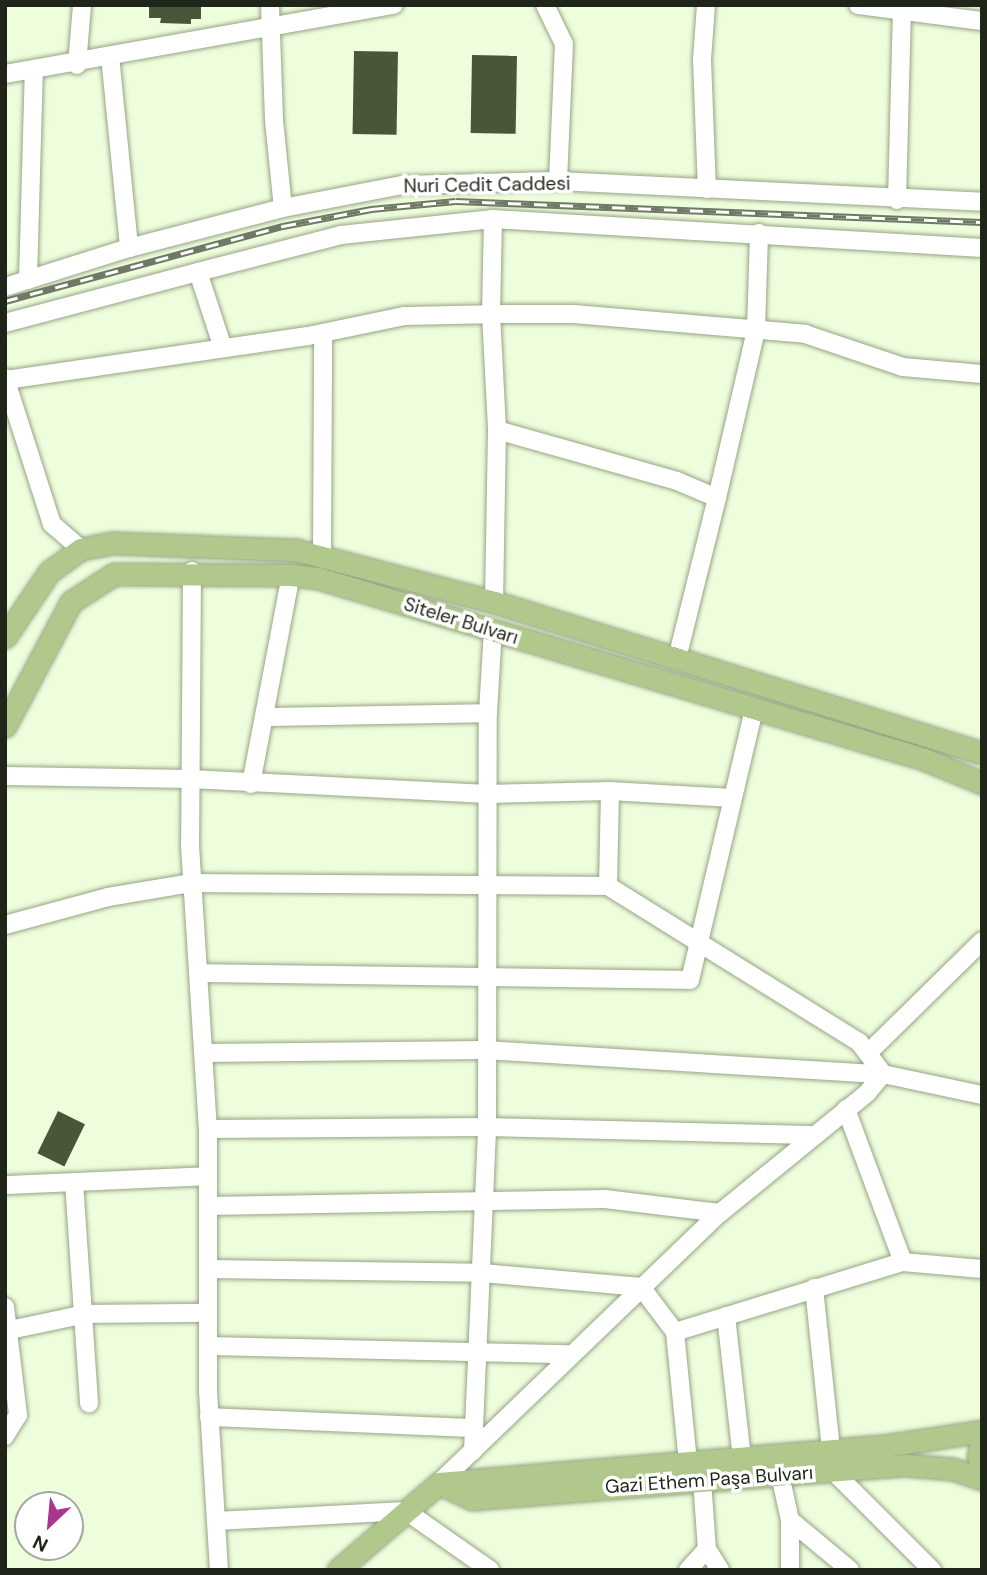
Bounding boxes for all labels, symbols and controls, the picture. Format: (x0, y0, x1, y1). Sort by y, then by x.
street label: Nuri Cedit Caddesi (403, 172, 571, 198)
street label: Siteler Bulvarı (401, 593, 521, 649)
street label: Gazi Ethem Paşa Bulvarı (604, 1461, 814, 1499)
north arrow (14, 1491, 84, 1561)
text: N (29, 1529, 52, 1558)

